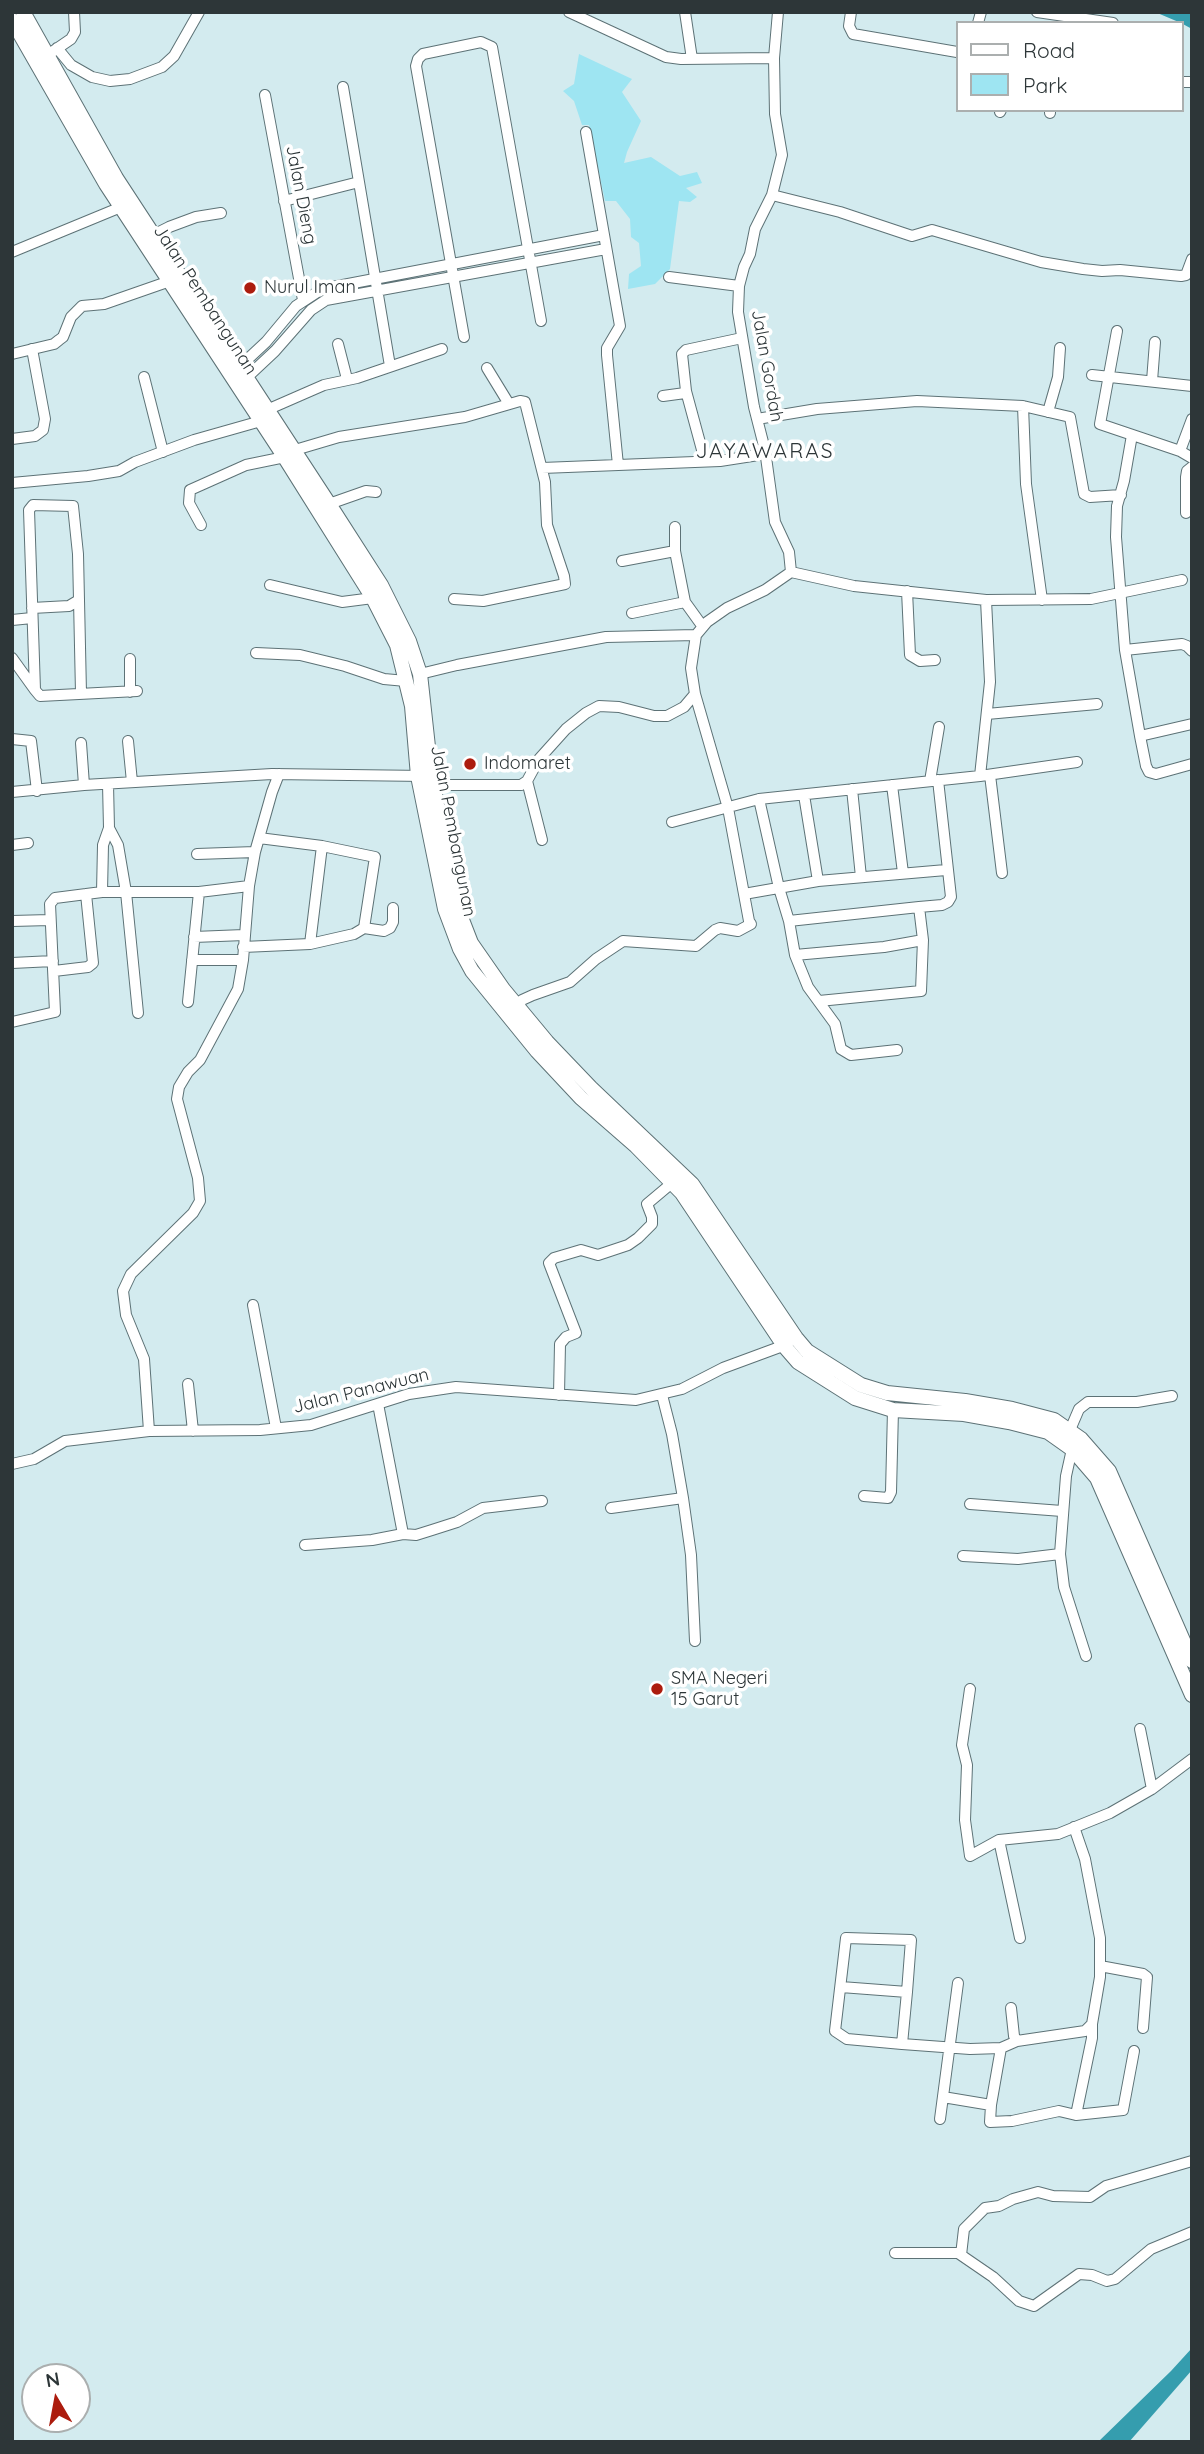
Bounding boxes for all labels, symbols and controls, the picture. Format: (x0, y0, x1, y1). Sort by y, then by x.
legend (956, 21, 1183, 112)
text: Road (1023, 37, 1075, 63)
text: Park (1023, 72, 1067, 98)
street label: Jalan Dieng (281, 144, 321, 246)
street label: Jalan Pembangunan (149, 221, 261, 379)
place label: Nurul Iman (264, 277, 356, 299)
marker: Nurul Iman (242, 280, 258, 296)
street label: Jalan Gordah (747, 308, 787, 424)
district label: JAYAWARAS (697, 439, 833, 465)
street label: Jalan Pembangunan (426, 744, 480, 918)
place label: Indomaret (484, 753, 571, 775)
marker: Indomaret (462, 756, 478, 772)
street label: Jalan Panawuan (291, 1364, 431, 1418)
place label: SMA Negeri 15 Garut (671, 1668, 768, 1710)
marker: SMA Negeri 15 Garut (649, 1681, 665, 1697)
north arrow (21, 2363, 91, 2433)
text: N (44, 2366, 62, 2392)

